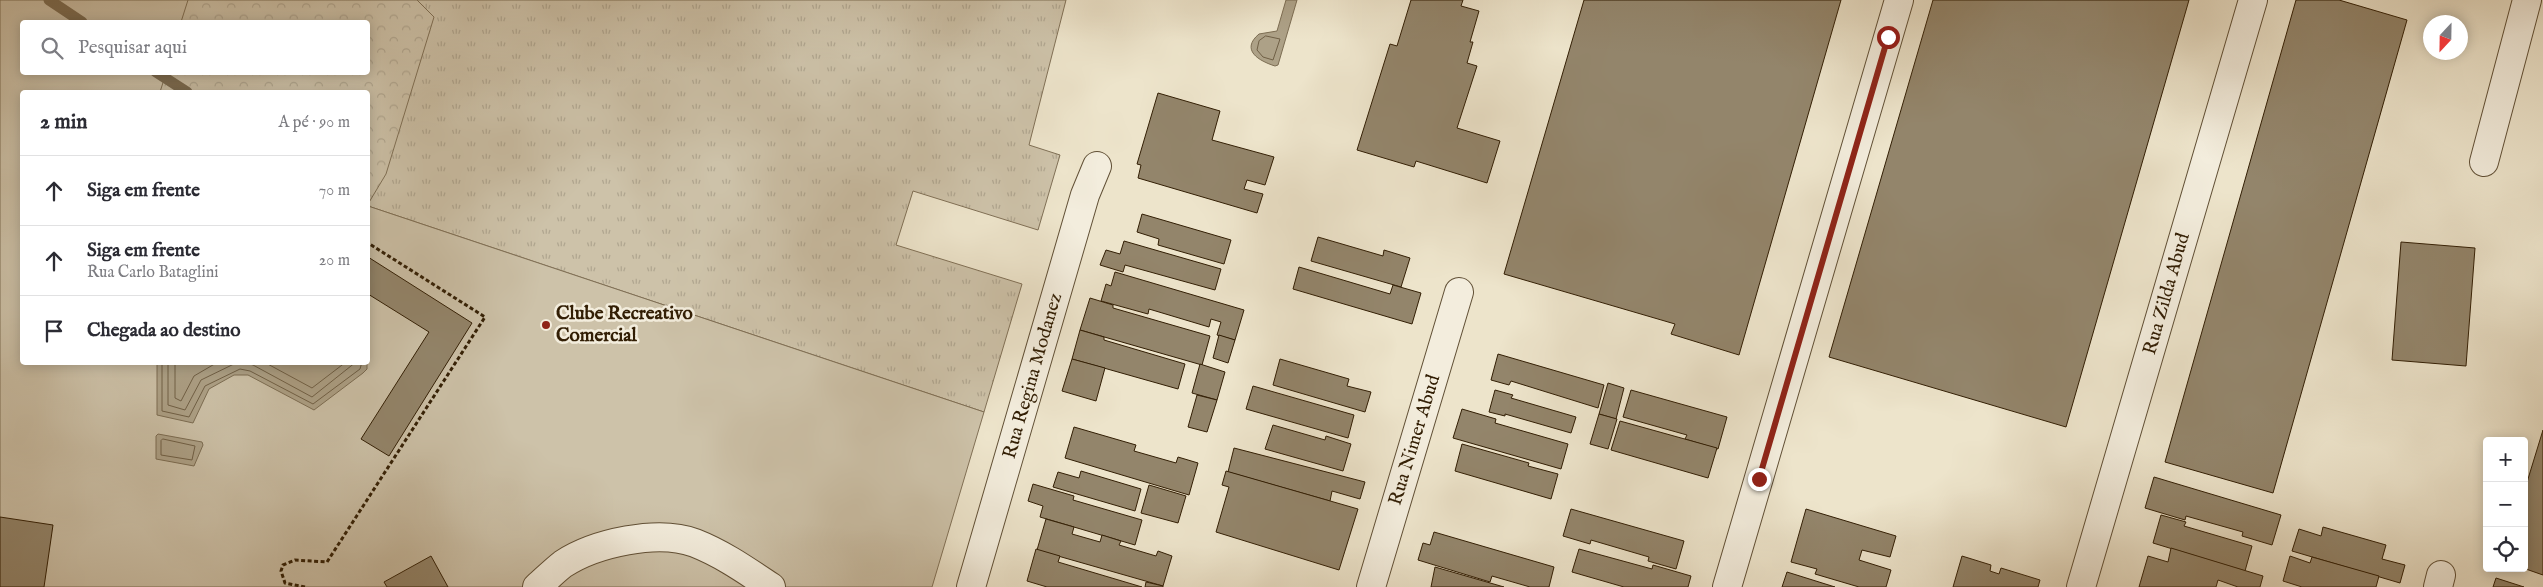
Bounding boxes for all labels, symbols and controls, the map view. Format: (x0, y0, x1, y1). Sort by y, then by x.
north arrow (2423, 15, 2468, 60)
search box (20, 20, 370, 75)
route start (1877, 26, 1900, 49)
icon: search (38, 34, 66, 62)
text: Pesquisar aqui (78, 36, 187, 60)
text: 2 min (40, 109, 87, 136)
text: A pé · 90 m (278, 113, 350, 133)
icon: ahead (40, 177, 68, 205)
text: Siga em frente (87, 179, 200, 203)
text: 70 m (319, 181, 350, 201)
street label: Rua Zilda Abud (2138, 230, 2196, 358)
text: Siga em frente (87, 239, 200, 263)
icon: ahead (40, 247, 68, 275)
text: 20 m (319, 251, 350, 271)
text: Rua Carlo Bataglini (87, 263, 218, 283)
street label: Rua Regina Modanez (998, 290, 1068, 462)
place label: Clube Recreativo Comercial (556, 302, 693, 348)
icon: arrive (40, 317, 68, 345)
text: Chegada ao destino (87, 319, 240, 343)
marker: Clube Recreativo Comercial (540, 319, 552, 331)
street label: Rua Nimer Abud (1384, 371, 1447, 508)
map controls (2483, 437, 2528, 572)
button: + (2483, 437, 2528, 482)
route end (1748, 468, 1771, 491)
button: − (2483, 482, 2528, 527)
button: locate (2483, 527, 2528, 572)

